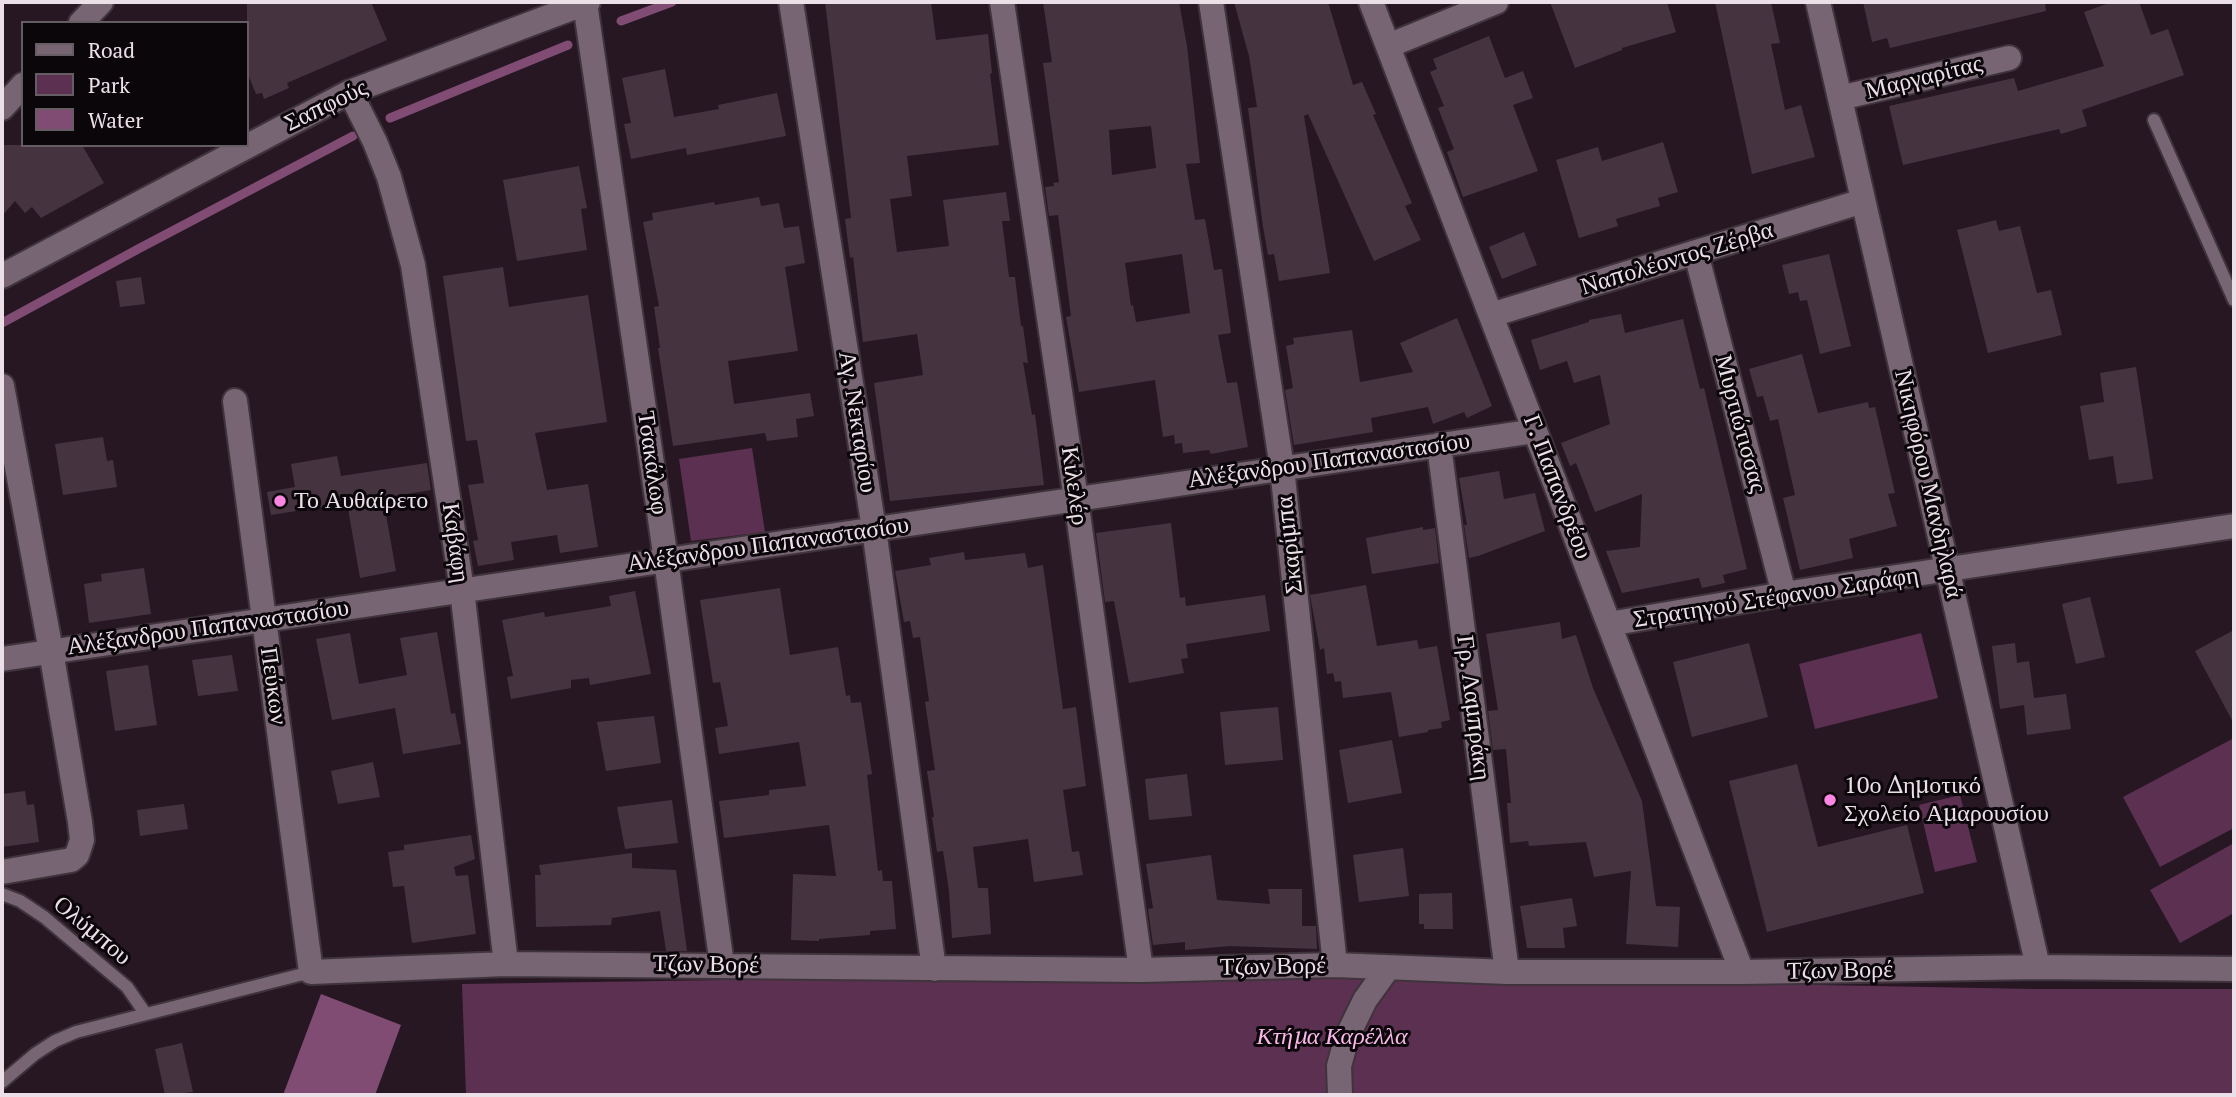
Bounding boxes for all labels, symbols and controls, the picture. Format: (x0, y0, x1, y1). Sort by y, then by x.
legend (21, 21, 248, 147)
text: Road (88, 36, 135, 64)
street label: Μαργαρίτας (1863, 50, 1985, 106)
text: Park (88, 71, 130, 99)
street label: Σαπφούς (280, 74, 372, 138)
text: Water (88, 106, 143, 134)
street label: Ναπολέοντος Ζέρβα (1577, 216, 1777, 302)
street label: Αγ. Νεκταρίου (832, 349, 882, 495)
street label: Μυρτιώτισσας (1708, 352, 1772, 496)
street label: Νικηφόρου Μανδηλαρά (1888, 367, 1968, 601)
street label: Τσακάλωφ (630, 409, 674, 517)
street label: Γ. Παπανδρέου (1516, 411, 1598, 563)
street label: Αλέξανδρου Παπαναστασίου (1186, 427, 1472, 495)
street label: Κιλελέρ (1054, 445, 1094, 527)
place label: Το Αυθαίρετο (294, 487, 428, 515)
marker: Το Αυθαίρετο (272, 493, 288, 509)
street label: Σκαρίμπα (1271, 495, 1309, 595)
street label: Καβάφη (435, 501, 475, 585)
street label: Αλέξανδρου Παπαναστασίου (625, 511, 911, 579)
street label: Στρατηγού Στέφανου Σαράφη (1632, 561, 1920, 635)
street label: Αλέξανδρου Παπαναστασίου (65, 594, 351, 662)
street label: Γρ. Λαμπράκη (1450, 634, 1496, 782)
street label: Πεύκων (253, 645, 293, 727)
place label: 10ο Δημοτικό Σχολείο Αμαρουσίου (1844, 772, 2049, 828)
marker: 10ο Δημοτικό Σχολείο Αμαρουσίου (1822, 792, 1838, 808)
street label: Ολύμπου (47, 890, 137, 972)
street label: Τζων Βορέ (653, 950, 759, 980)
street label: Τζων Βορέ (1220, 952, 1326, 982)
street label: Τζων Βορέ (1787, 956, 1893, 986)
park label: Κτήμα Καρέλλα (1257, 1023, 1407, 1051)

